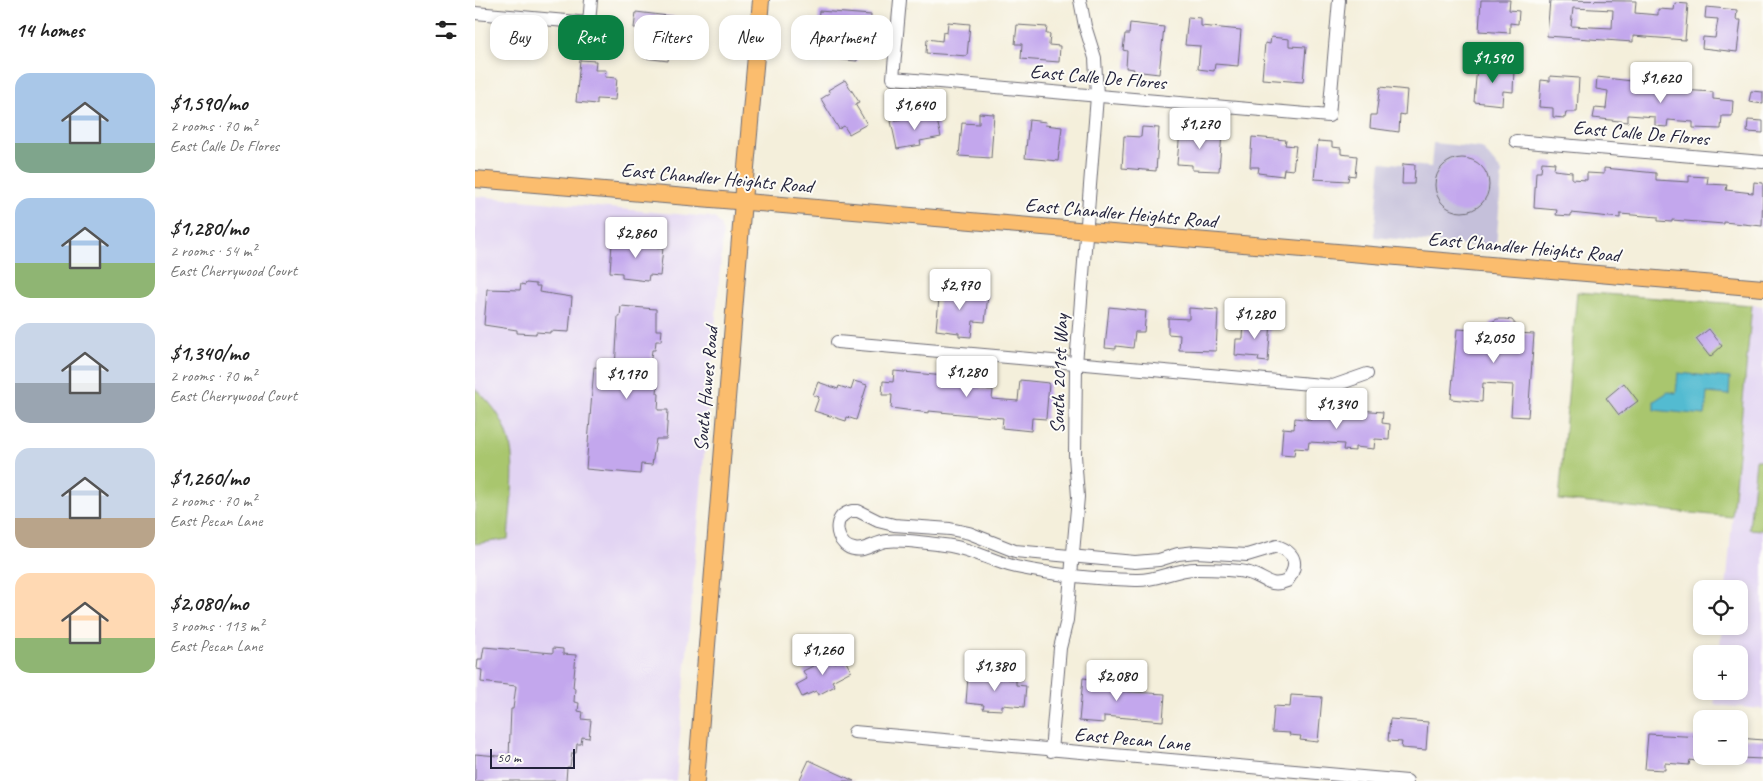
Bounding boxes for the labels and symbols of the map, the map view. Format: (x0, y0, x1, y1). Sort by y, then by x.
pin: $1,590 (1452, 42, 1534, 84)
street label: East Calle De Flores (1029, 59, 1169, 96)
pin: $1,620 (1620, 62, 1702, 104)
pin: $1,640 (874, 88, 956, 131)
pin: $1,270 (1159, 108, 1241, 150)
street label: East Calle De Flores (1572, 115, 1712, 152)
street label: East Chandler Heights Road (620, 157, 817, 199)
street label: East Chandler Heights Road (1024, 192, 1221, 234)
pin: $2,860 (595, 216, 677, 259)
street label: East Chandler Heights Road (1427, 226, 1624, 268)
pin: $2,970 (919, 268, 1001, 311)
pin: $1,280 (1214, 298, 1296, 340)
street label: South 201st Way (1044, 312, 1074, 434)
street label: South Hawes Road (688, 322, 724, 453)
pin: $2,050 (1453, 322, 1535, 364)
pin: $1,280 (926, 356, 1008, 398)
pin: $1,170 (586, 358, 668, 400)
pin: $1,340 (1296, 388, 1378, 430)
pin: $1,260 (782, 634, 864, 676)
pin: $1,380 (954, 650, 1036, 692)
pin: $2,080 (1076, 660, 1158, 702)
street label: East Pecan Lane (1073, 722, 1192, 757)
scale bar (490, 746, 575, 769)

